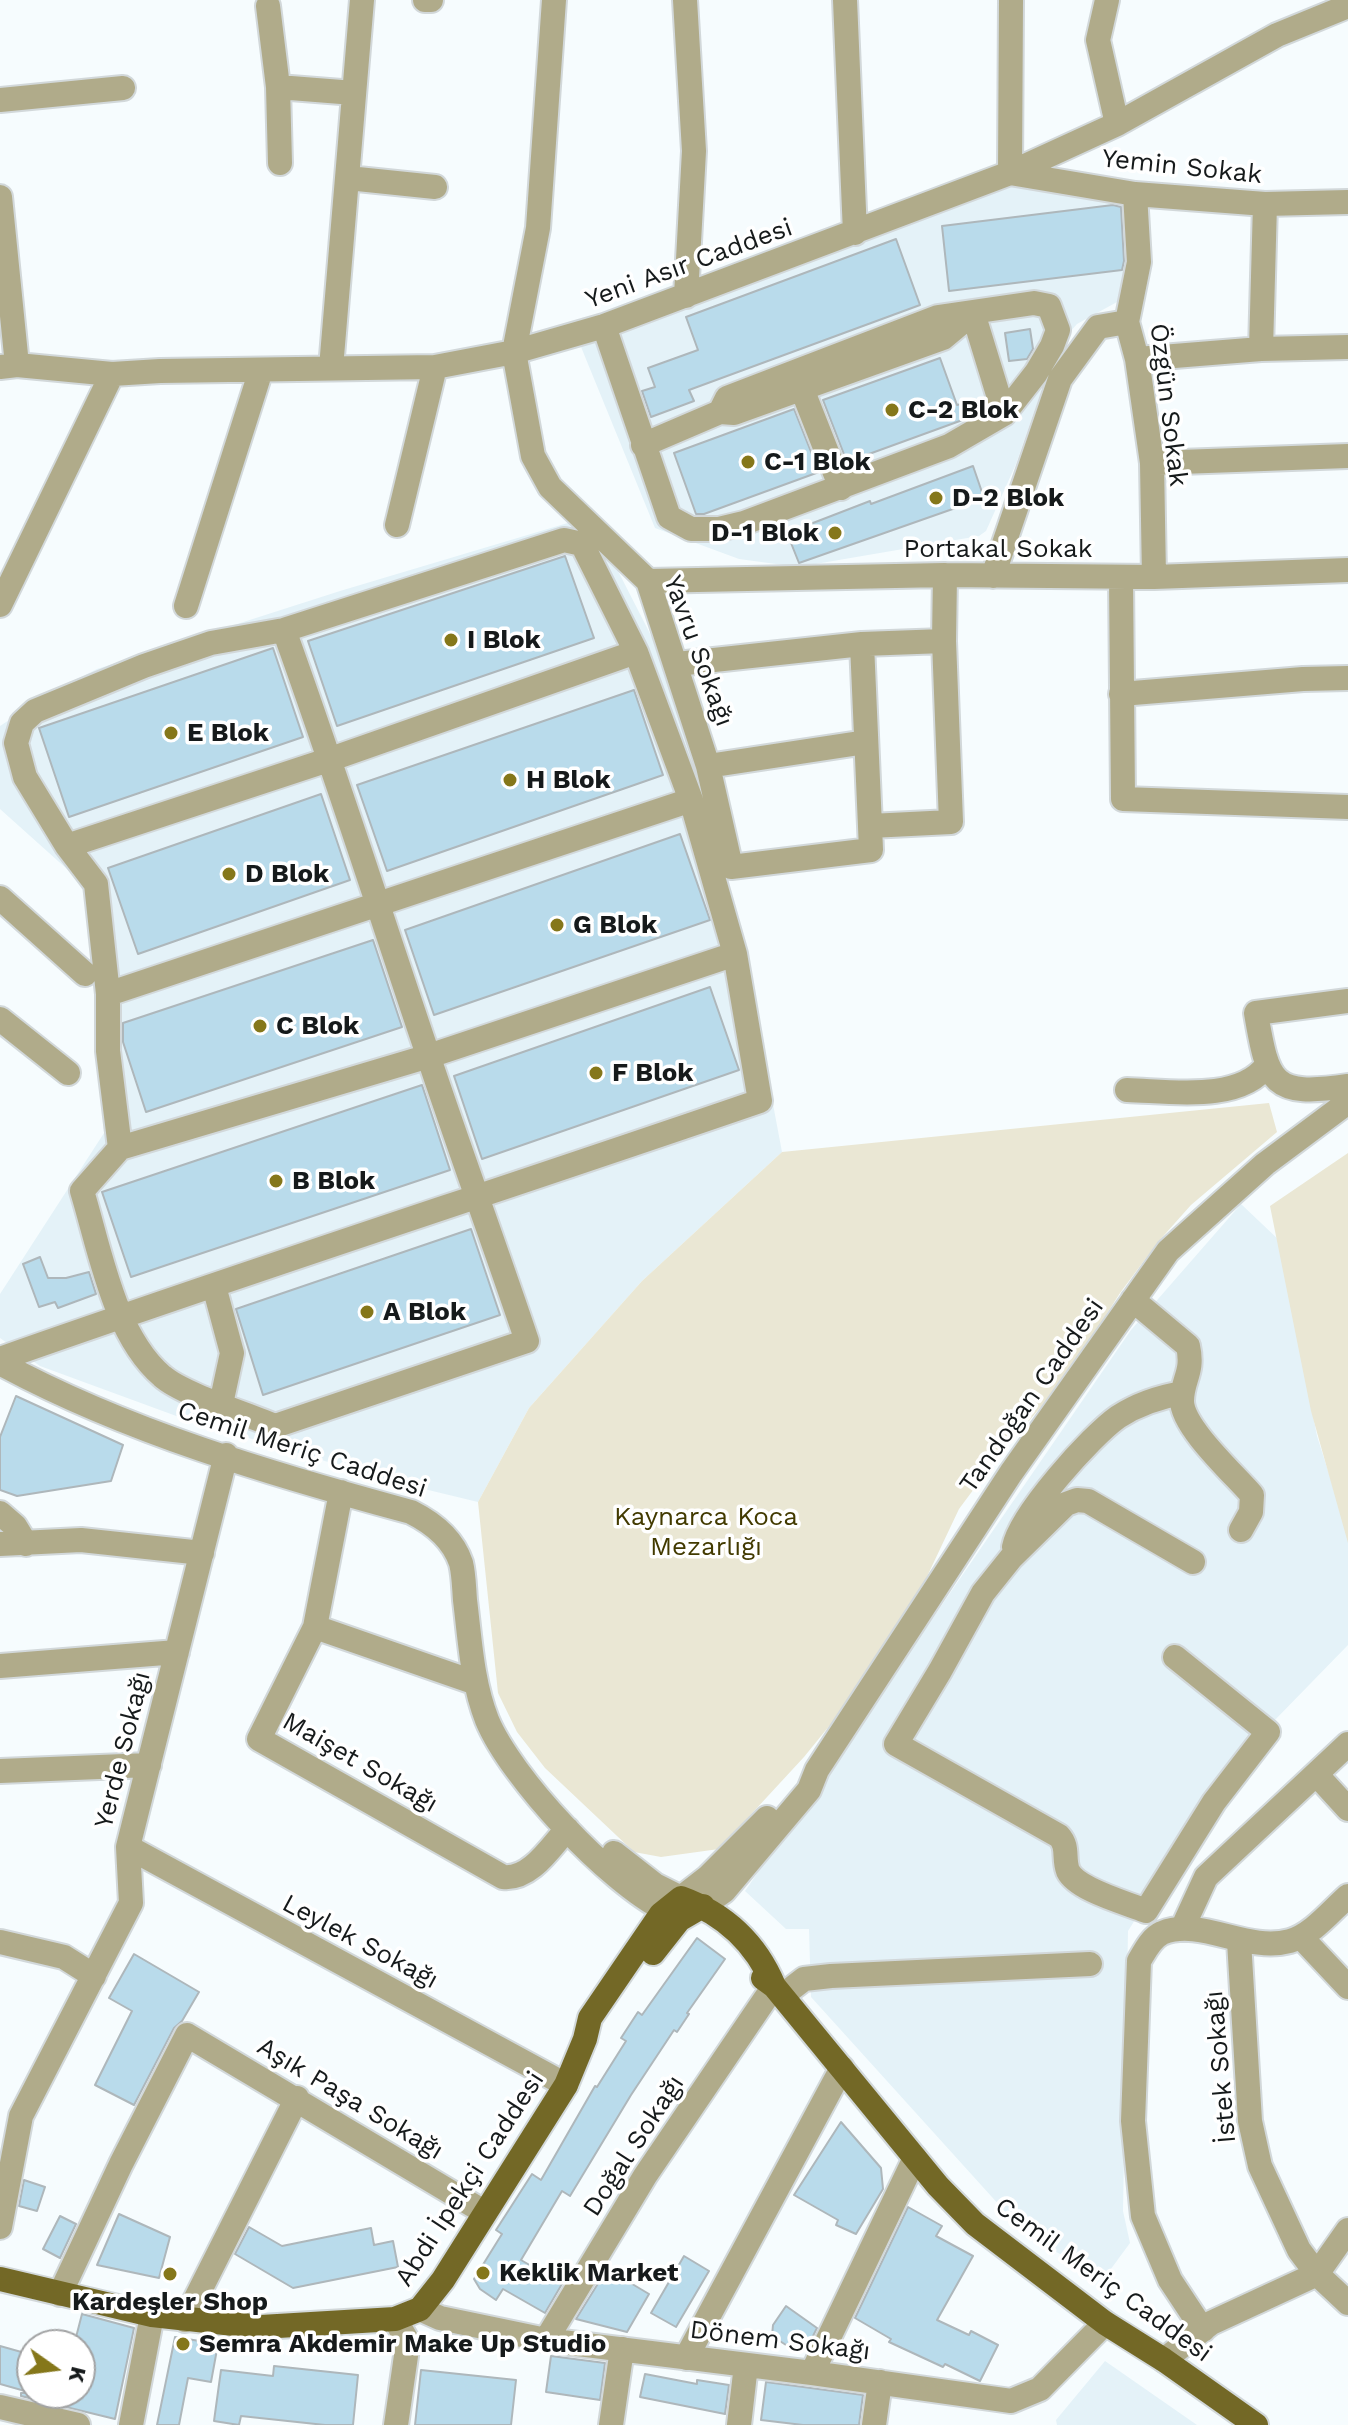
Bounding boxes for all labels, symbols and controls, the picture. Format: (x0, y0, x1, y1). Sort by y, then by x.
street label: Yemin Sokak (1100, 143, 1264, 191)
street label: Yeni Asır Caddesi (581, 212, 797, 316)
street label: Özgün Sokak (1143, 322, 1193, 488)
place label: C-2 Blok (908, 394, 1019, 426)
marker: C-2 Blok (883, 401, 901, 419)
place label: C-1 Blok (764, 446, 871, 478)
marker: C-1 Blok (739, 453, 757, 471)
place label: D-2 Blok (952, 482, 1064, 514)
marker: D-2 Blok (927, 489, 945, 507)
place label: D-1 Blok (711, 517, 819, 549)
marker: D-1 Blok (826, 524, 844, 542)
street label: Portakal Sokak (904, 533, 1092, 565)
street label: Yavru Sokağı (656, 571, 740, 731)
place label: I Blok (467, 624, 541, 656)
marker: I Blok (442, 631, 460, 649)
place label: E Blok (187, 717, 269, 749)
marker: E Blok (162, 724, 180, 742)
place label: H Blok (526, 764, 611, 796)
marker: H Blok (501, 771, 519, 789)
place label: D Blok (245, 858, 329, 890)
marker: D Blok (220, 865, 238, 883)
place label: G Blok (573, 909, 657, 941)
marker: G Blok (548, 916, 566, 934)
place label: C Blok (276, 1010, 359, 1042)
marker: C Blok (251, 1017, 269, 1035)
place label: F Blok (612, 1057, 693, 1089)
marker: F Blok (587, 1064, 605, 1082)
place label: B Blok (292, 1165, 375, 1197)
marker: B Blok (267, 1172, 285, 1190)
street label: Tandoğan Caddesi (953, 1293, 1111, 1499)
place label: A Blok (383, 1296, 466, 1328)
marker: A Blok (358, 1303, 376, 1321)
street label: Cemil Meriç Caddesi (174, 1395, 430, 1505)
park label: Kaynarca Koca Mezarlığı (614, 1501, 798, 1562)
street label: Yerde Sokağı (88, 1668, 158, 1832)
street label: Maişet Sokağı (277, 1706, 443, 1820)
street label: Leylek Sokağı (277, 1888, 443, 1996)
street label: İstek Sokağı (1199, 1989, 1243, 2145)
street label: Aşık Paşa Sokağı (251, 2031, 449, 2167)
street label: Abdi İpekçi Caddesi (389, 2066, 551, 2292)
street label: Doğal Sokağı (577, 2070, 691, 2222)
street label: Cemil Meriç Caddesi (989, 2191, 1217, 2369)
place label: Keklik Market (499, 2257, 678, 2289)
marker: Keklik Market (474, 2264, 492, 2282)
marker: Kardeşler Shop (161, 2265, 179, 2283)
place label: Kardeşler Shop (72, 2286, 268, 2318)
street label: Dönem Sokağı (688, 2314, 872, 2368)
place label: Semra Akdemir Make Up Studio (199, 2328, 606, 2360)
north arrow (16, 2329, 96, 2409)
marker: Semra Akdemir Make Up Studio (174, 2335, 192, 2353)
text: K (64, 2364, 92, 2385)

